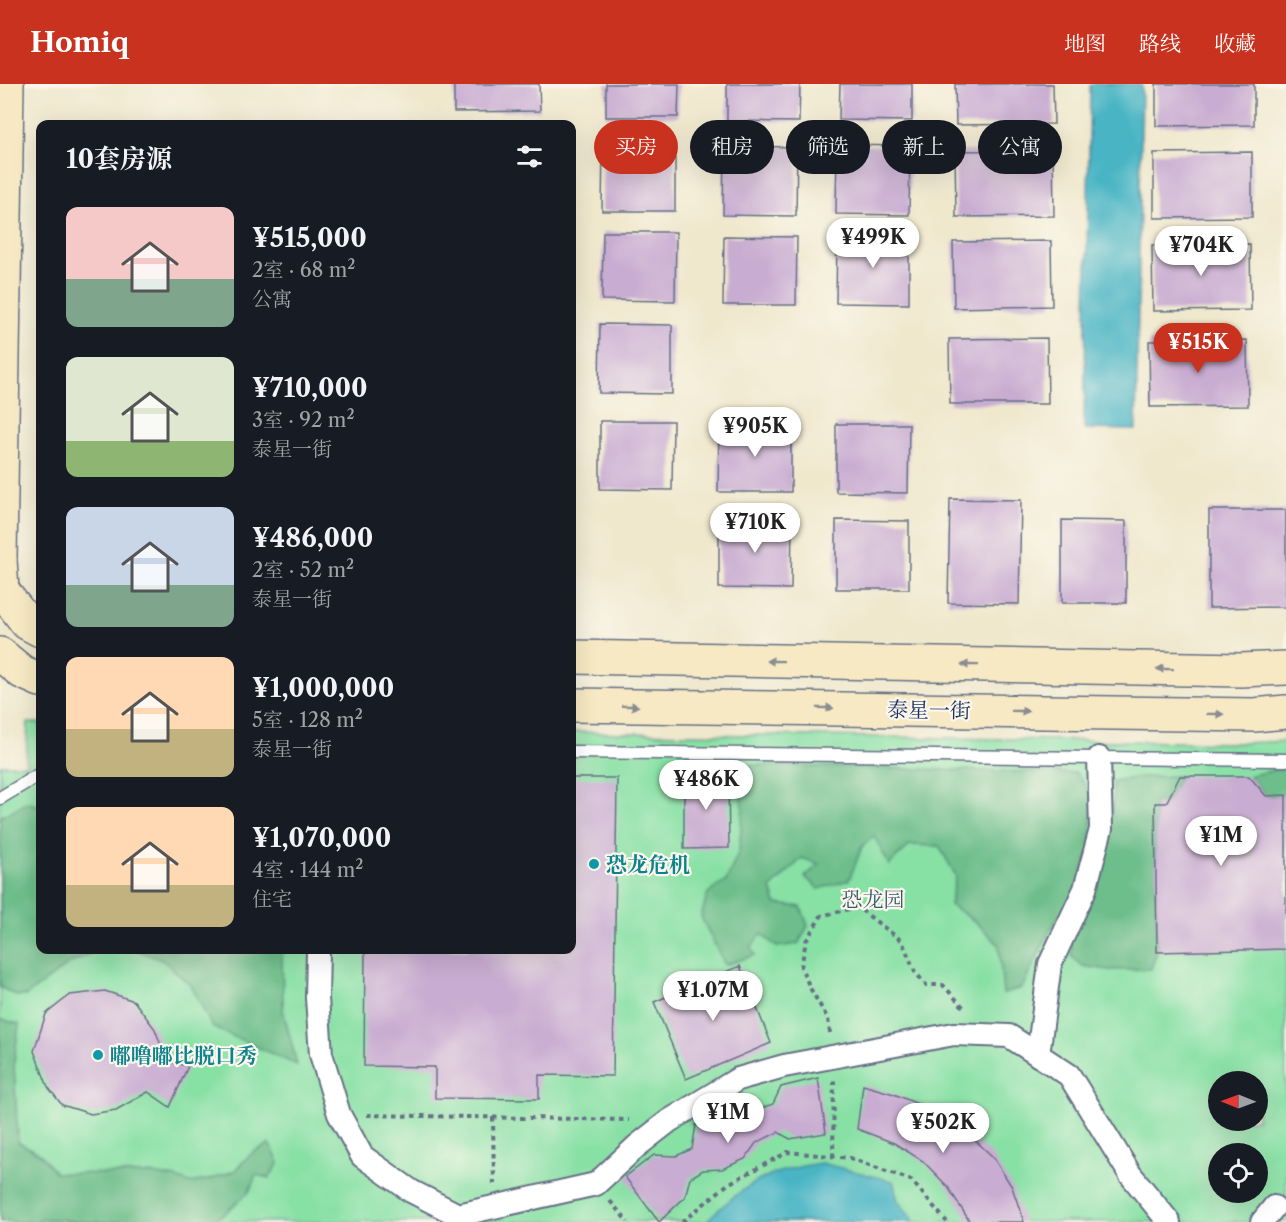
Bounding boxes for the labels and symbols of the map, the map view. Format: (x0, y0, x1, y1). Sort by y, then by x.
pin: ¥499K (831, 218, 915, 269)
pin: ¥704K (1159, 226, 1243, 277)
pin: ¥515K (1156, 323, 1240, 374)
pin: ¥905K (713, 407, 797, 458)
pin: ¥710K (713, 503, 797, 554)
one-way arrow (765, 656, 784, 666)
one-way arrow (960, 660, 979, 670)
one-way arrow (1155, 664, 1174, 673)
street label: 泰星一街 (887, 697, 971, 723)
one-way arrow (620, 701, 639, 710)
one-way arrow (815, 704, 834, 713)
one-way arrow (1010, 706, 1029, 716)
one-way arrow (1205, 709, 1224, 719)
pin: ¥486K (664, 760, 748, 811)
pin: ¥1M (1192, 816, 1250, 867)
place label: 恐龙危机 (606, 852, 690, 877)
marker: 恐龙危机 (587, 857, 601, 871)
park label: 恐龙园 (842, 887, 905, 912)
pin: ¥1.07M (664, 971, 762, 1022)
place label: 嘟噜嘟比脱口秀 (110, 1043, 257, 1068)
marker: 嘟噜嘟比脱口秀 (91, 1048, 105, 1062)
north arrow (1208, 1071, 1268, 1131)
pin: ¥1M (699, 1093, 757, 1144)
pin: ¥502K (901, 1103, 985, 1154)

